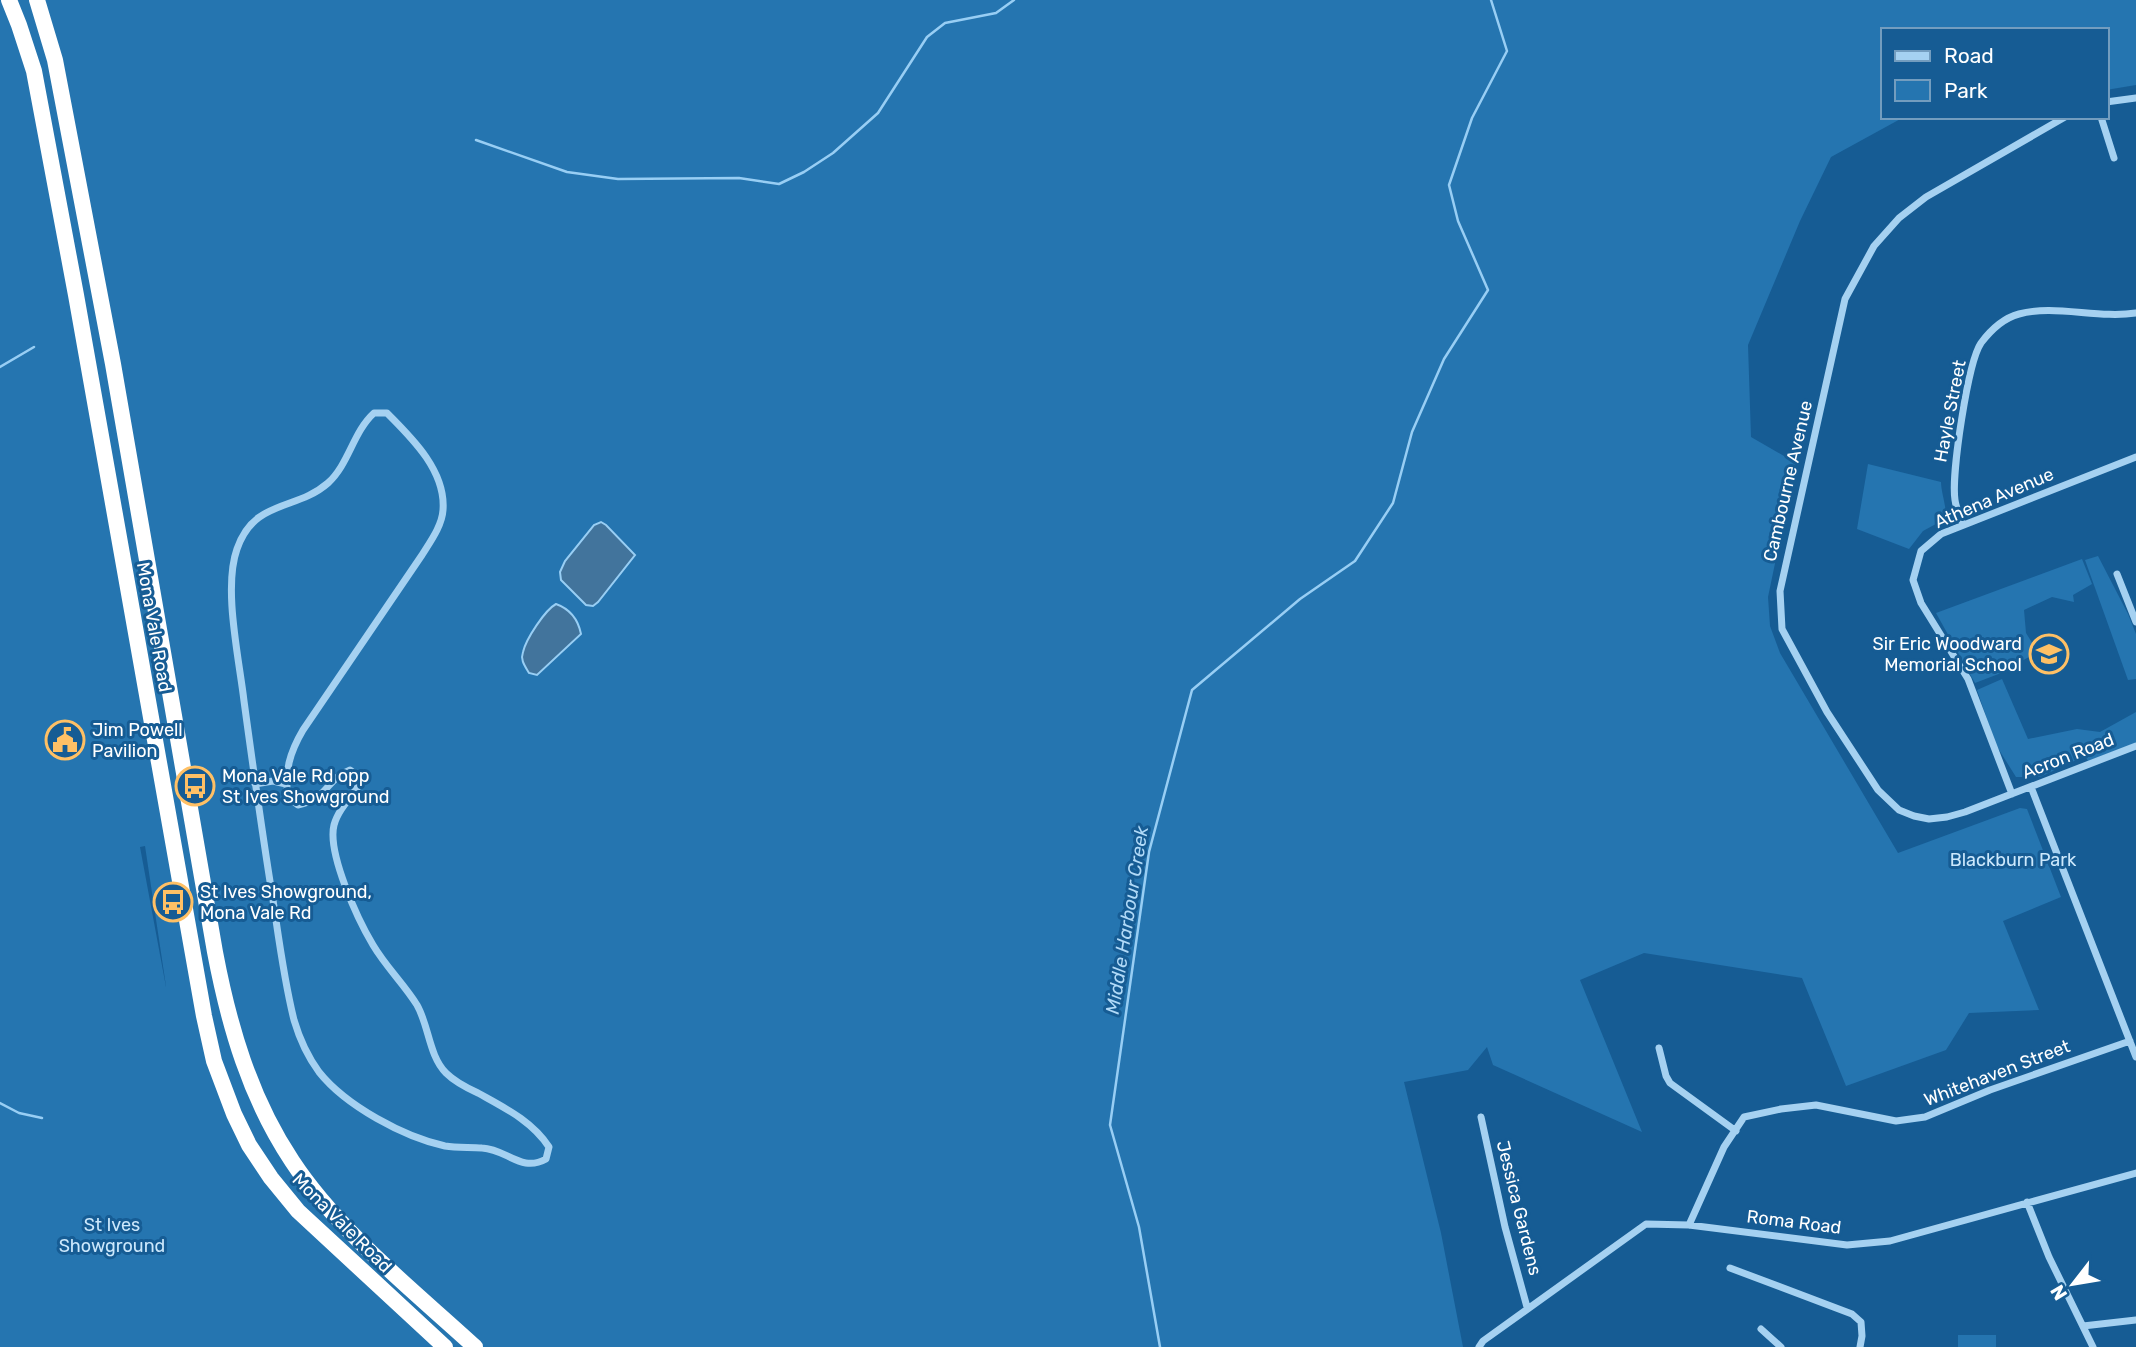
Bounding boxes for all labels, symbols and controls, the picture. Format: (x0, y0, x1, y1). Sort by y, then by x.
legend (1881, 28, 2108, 119)
text: Road (1944, 43, 1994, 68)
text: Park (1944, 78, 1988, 103)
street label: Hayle Street (1929, 358, 1971, 464)
street label: Cambourne Avenue (1759, 398, 1817, 564)
street label: Athena Avenue (1931, 463, 2057, 533)
street label: Mona Vale Road (132, 560, 176, 694)
place label: Sir Eric Woodward Memorial School (1873, 633, 2022, 676)
school or university icon: Sir Eric Woodward Memorial School (2028, 633, 2070, 675)
public building icon: Jim Powell Pavilion (44, 719, 86, 761)
place label: Jim Powell Pavilion (92, 719, 183, 762)
street label: Acron Road (2019, 728, 2117, 784)
bus stop icon: Mona Vale Rd opp St Ives Showground (174, 765, 216, 807)
place label: Mona Vale Rd opp St Ives Showground (222, 765, 390, 808)
water label: Middle Harbour Creek (1101, 824, 1153, 1016)
park label: Blackburn Park (1950, 849, 2077, 871)
bus stop icon: St Ives Showground, Mona Vale Rd (152, 881, 194, 923)
place label: St Ives Showground, Mona Vale Rd (200, 881, 372, 924)
street label: Whitehaven Street (1921, 1035, 2073, 1111)
street label: Jessica Gardens (1492, 1138, 1546, 1278)
street label: Mona Vale Road (288, 1169, 396, 1277)
street label: Roma Road (1746, 1205, 1842, 1239)
park label: St Ives Showground (59, 1214, 165, 1257)
north arrow (2038, 1249, 2108, 1319)
text: N (2045, 1281, 2072, 1304)

